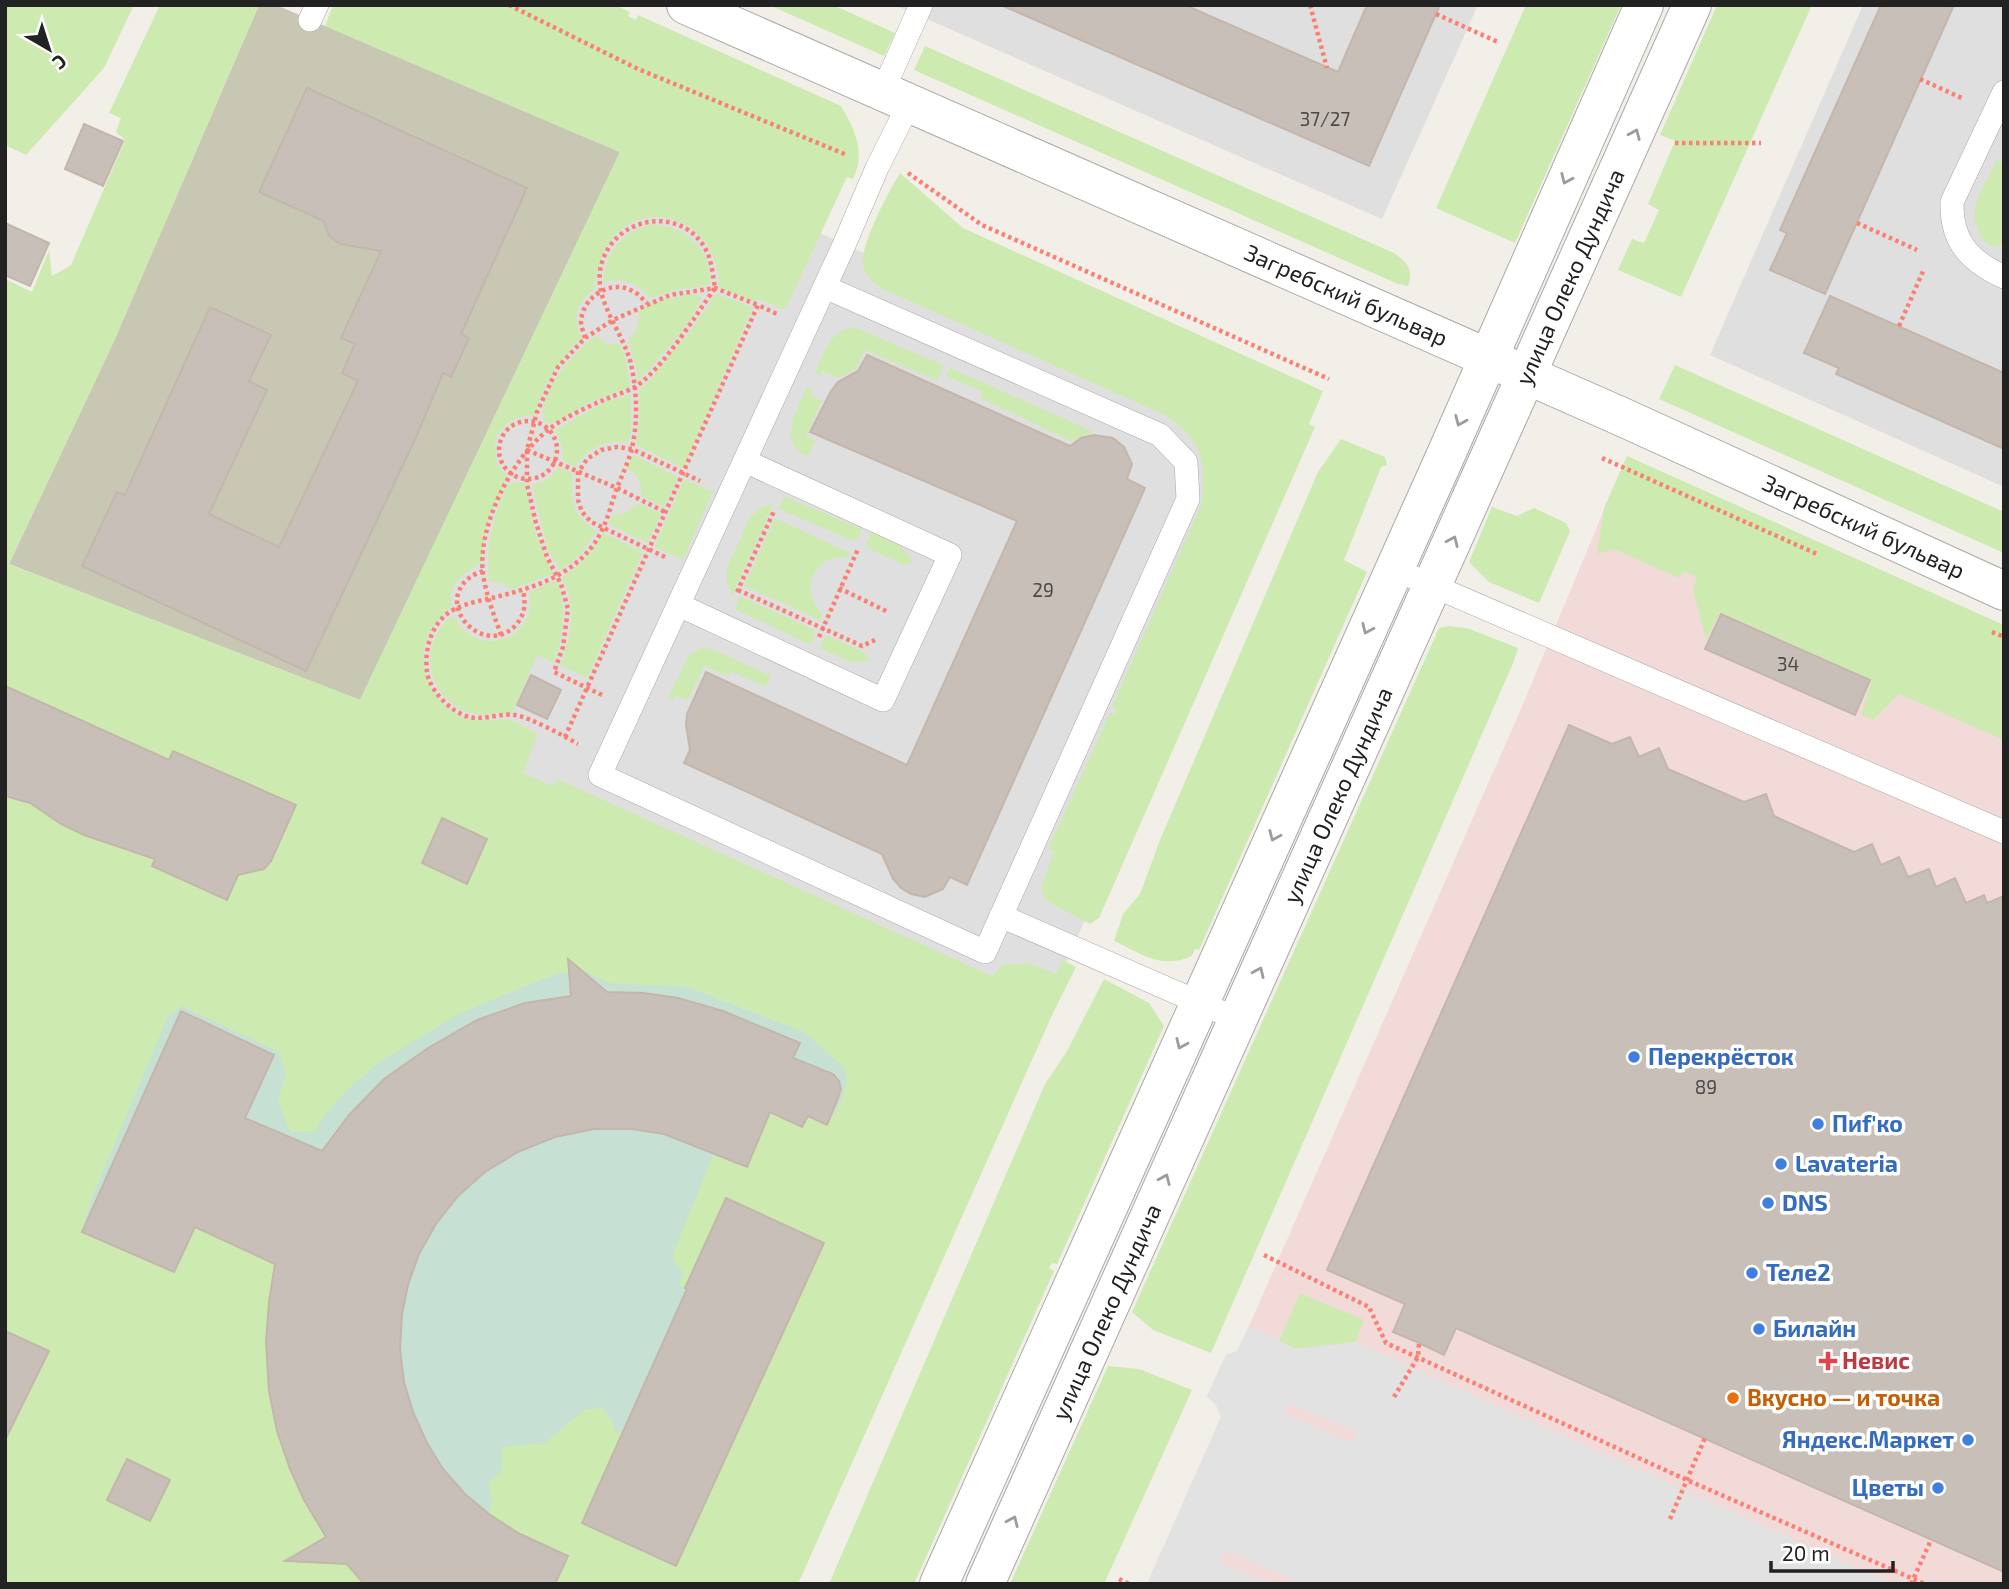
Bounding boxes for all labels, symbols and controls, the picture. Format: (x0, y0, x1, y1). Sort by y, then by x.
north arrow (14, 14, 84, 84)
text: С (48, 50, 72, 75)
house number: 37/27 (1300, 107, 1351, 130)
one-way arrow (1627, 129, 1641, 142)
street label: улица Олеко Дундича (1509, 164, 1630, 389)
one-way arrow (1560, 172, 1574, 185)
street label: Загребский бульвар (1240, 238, 1452, 351)
one-way arrow (1454, 414, 1468, 426)
street label: Загребский бульвар (1758, 468, 1969, 584)
one-way arrow (1445, 536, 1459, 548)
house number: 29 (1032, 578, 1054, 601)
one-way arrow (1361, 621, 1375, 634)
house number: 34 (1777, 652, 1799, 675)
street label: улица Олеко Дундича (1277, 683, 1398, 908)
one-way arrow (1268, 829, 1282, 841)
one-way arrow (1250, 967, 1264, 979)
one-way arrow (1175, 1037, 1189, 1049)
place label: Перекрёсток (1648, 1042, 1794, 1070)
marker: Перекрёсток (1626, 1049, 1642, 1065)
house number: 89 (1695, 1075, 1717, 1098)
place label: Пиf'ко (1832, 1109, 1903, 1137)
marker: Пиf'ко (1810, 1116, 1826, 1132)
place label: Lavateria (1795, 1149, 1898, 1177)
marker: Lavateria (1773, 1156, 1789, 1172)
one-way arrow (1157, 1174, 1171, 1186)
place label: DNS (1782, 1188, 1828, 1216)
marker: DNS (1760, 1195, 1776, 1211)
street label: улица Олеко Дундича (1045, 1199, 1166, 1424)
place label: Теле2 (1766, 1258, 1831, 1286)
marker: Теле2 (1744, 1265, 1760, 1281)
place label: Билайн (1773, 1314, 1856, 1342)
marker: Билайн (1751, 1321, 1767, 1337)
place label: Невис (1842, 1346, 1910, 1374)
marker: Невис (1820, 1353, 1836, 1369)
place label: Вкусно — и точка (1747, 1383, 1940, 1411)
marker: Вкусно — и точка (1725, 1390, 1741, 1406)
place label: Яндекс.Маркет (1782, 1425, 1954, 1453)
marker: Яндекс.Маркет (1960, 1432, 1976, 1448)
place label: Цветы (1852, 1473, 1924, 1501)
marker: Цветы (1930, 1480, 1946, 1496)
one-way arrow (1004, 1516, 1018, 1528)
scale bar (1771, 1530, 1894, 1574)
text: 20 m (1782, 1540, 1830, 1565)

